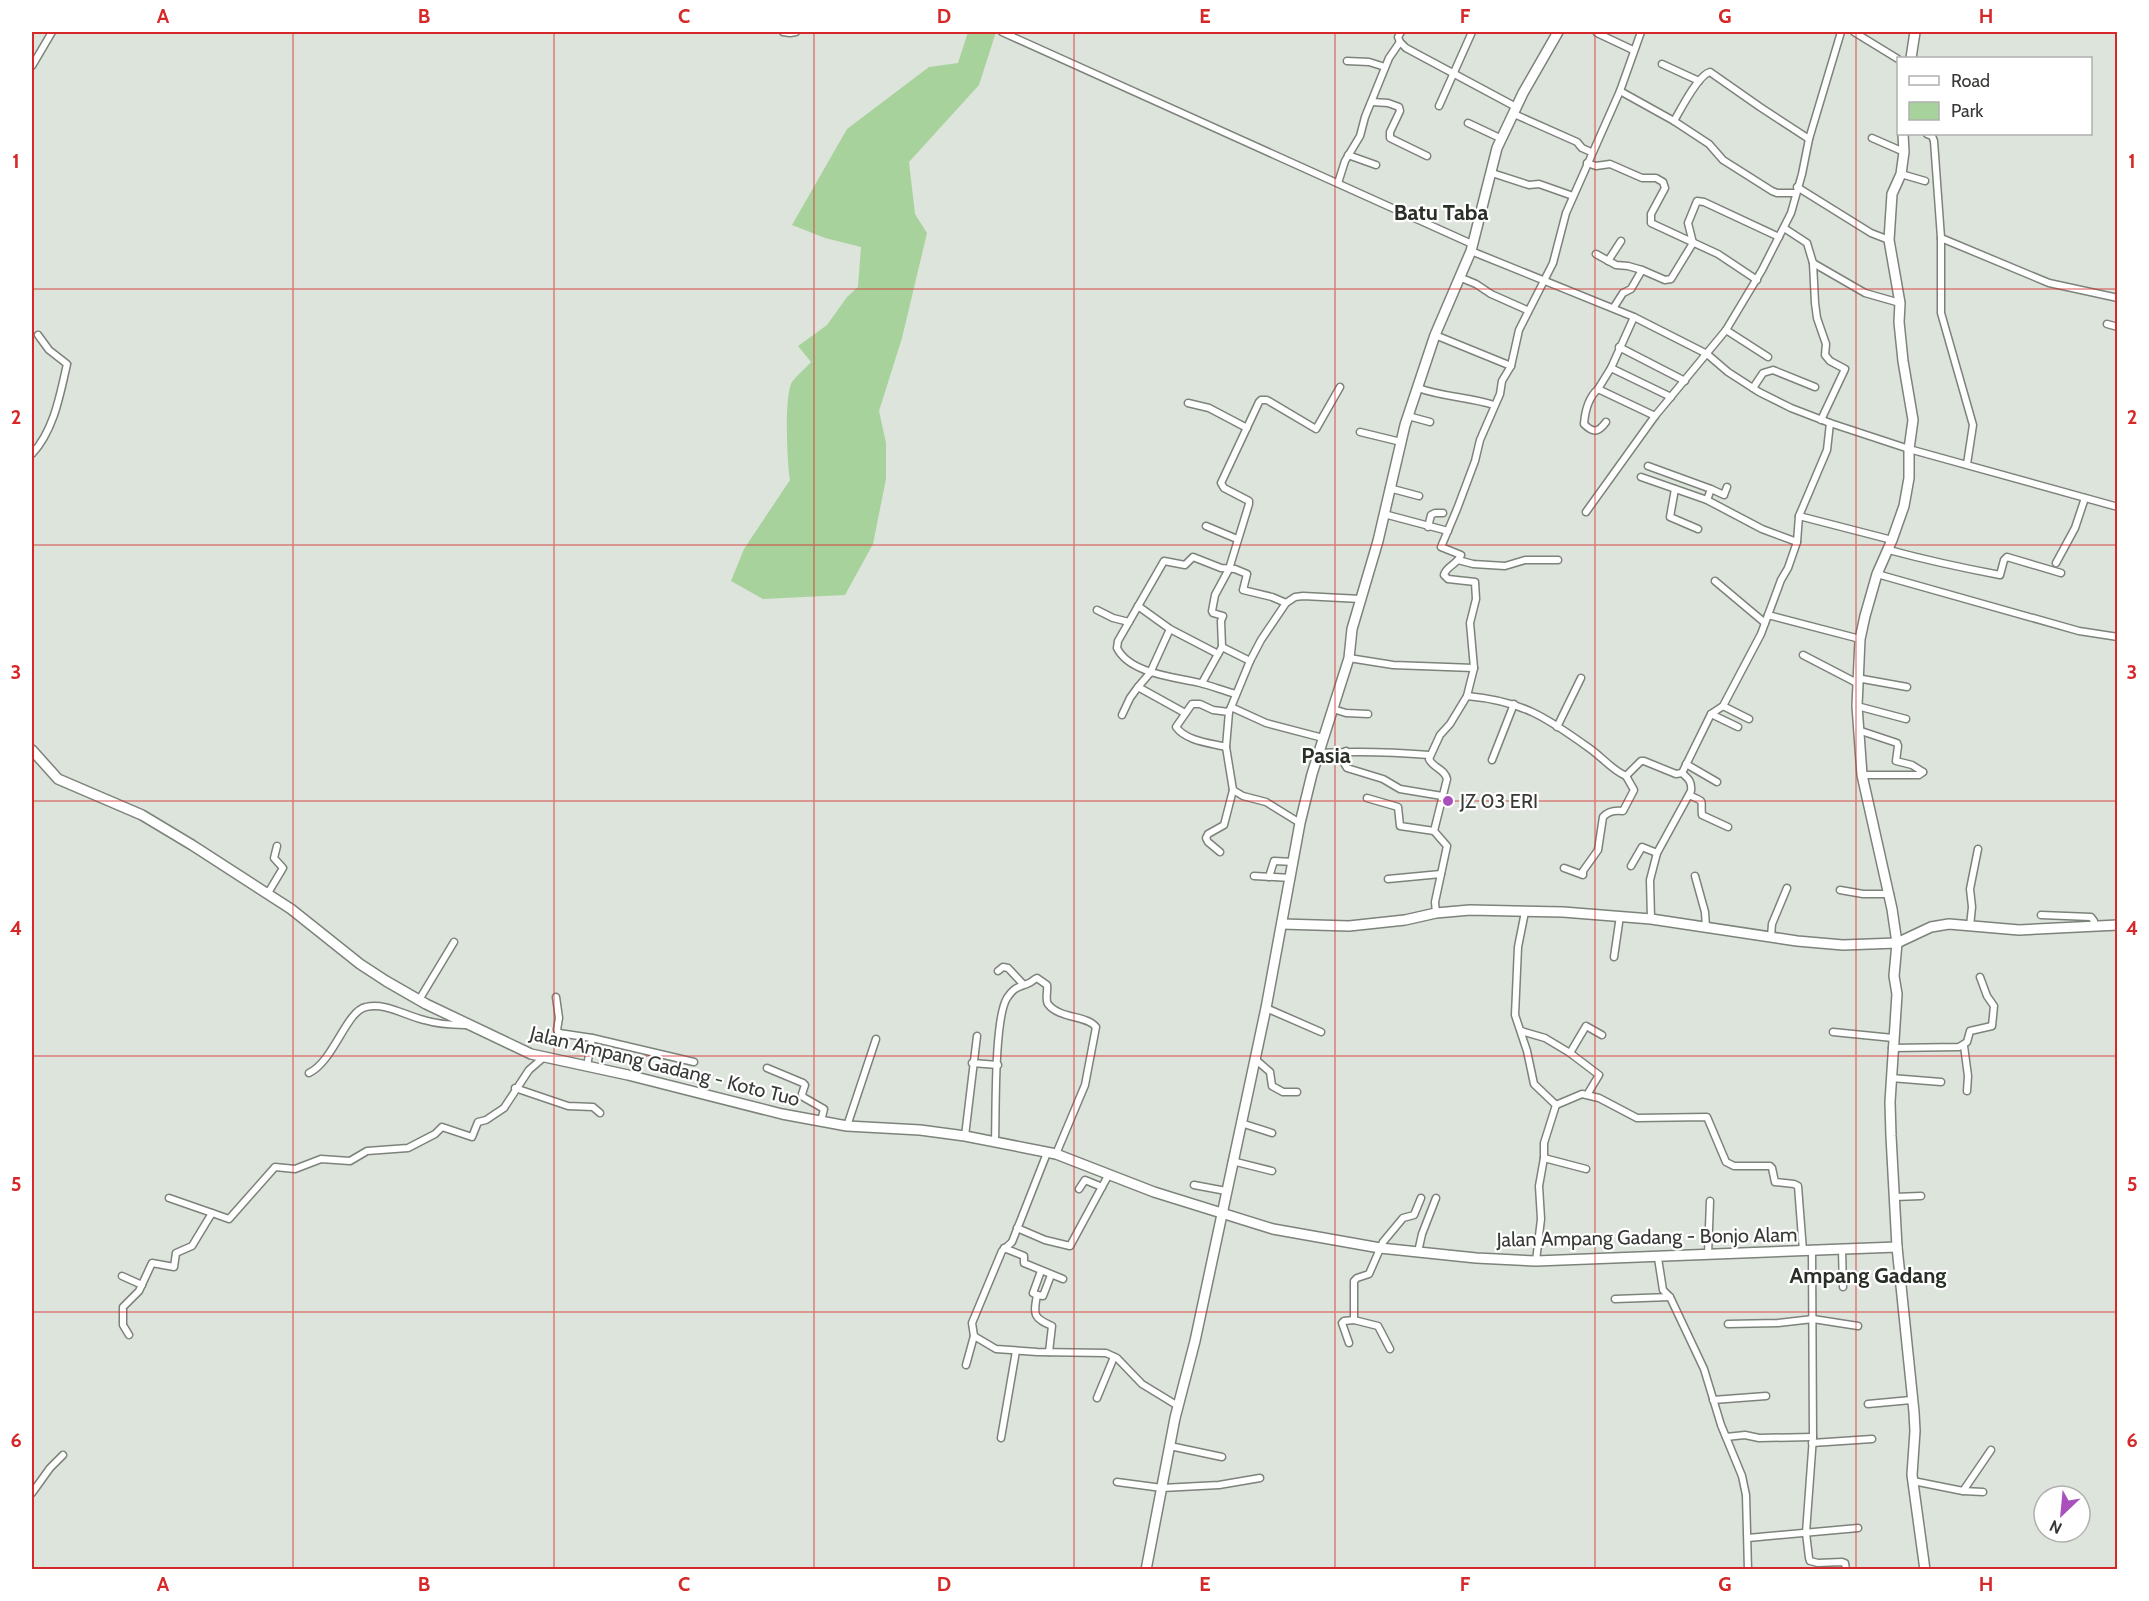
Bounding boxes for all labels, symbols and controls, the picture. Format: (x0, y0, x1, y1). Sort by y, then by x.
text: A (157, 4, 170, 28)
text: B (418, 4, 430, 28)
text: C (678, 4, 690, 28)
text: D (937, 4, 951, 28)
text: E (1199, 4, 1211, 28)
text: F (1460, 4, 1471, 28)
text: G (1718, 4, 1732, 28)
text: H (1979, 4, 1993, 28)
legend (1897, 57, 2092, 135)
text: Road (1951, 70, 1990, 92)
text: Park (1951, 100, 1984, 122)
text: 1 (12, 149, 20, 173)
text: 1 (2128, 149, 2136, 173)
district label: Batu Taba (1394, 199, 1488, 226)
text: 2 (11, 405, 21, 429)
text: 2 (2127, 405, 2137, 429)
text: 3 (11, 660, 21, 684)
text: 3 (2127, 660, 2137, 684)
district label: Pasia (1301, 742, 1351, 769)
place label: JZ 03 ERI (1459, 789, 1538, 813)
marker: JZ 03 ERI (1441, 794, 1455, 808)
text: 4 (10, 916, 22, 940)
text: 4 (2126, 916, 2138, 940)
street label: Jalan Ampang Gadang - Koto Tuo (527, 1021, 802, 1111)
text: 5 (11, 1172, 21, 1196)
text: 5 (2127, 1172, 2137, 1196)
street label: Jalan Ampang Gadang - Bonjo Alam (1495, 1222, 1798, 1252)
district label: Ampang Gadang (1790, 1262, 1946, 1289)
text: 6 (10, 1428, 22, 1452)
text: 6 (2126, 1428, 2138, 1452)
north arrow (2032, 1484, 2092, 1544)
text: N (2046, 1516, 2065, 1538)
text: A (157, 1572, 170, 1596)
text: B (418, 1572, 430, 1596)
text: C (678, 1572, 690, 1596)
text: D (937, 1572, 951, 1596)
text: E (1199, 1572, 1211, 1596)
text: F (1460, 1572, 1471, 1596)
text: G (1718, 1572, 1732, 1596)
text: H (1979, 1572, 1993, 1596)

